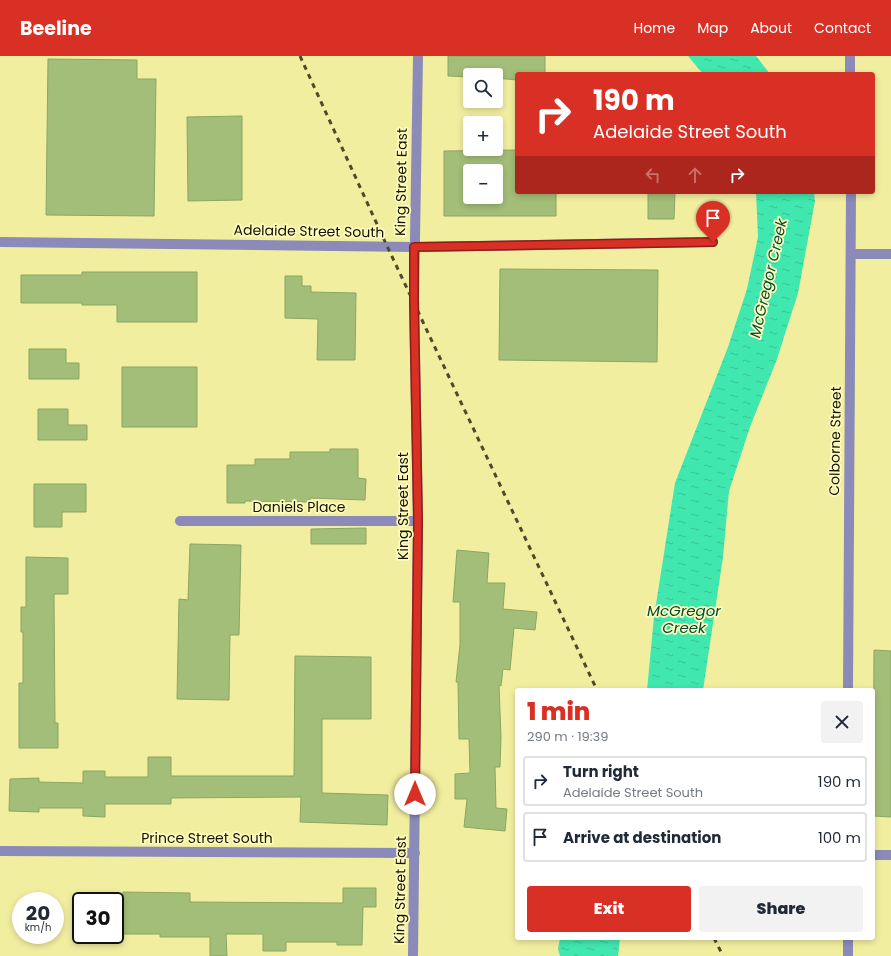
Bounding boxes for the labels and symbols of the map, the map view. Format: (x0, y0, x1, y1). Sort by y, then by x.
street label: King Street East (390, 128, 412, 236)
pin (696, 201, 730, 242)
water label: McGregor Creek (744, 215, 792, 340)
street label: Adelaide Street South (233, 220, 385, 242)
street label: Colborne Street (824, 386, 846, 496)
street label: King Street East (393, 452, 413, 560)
street label: Daniels Place (252, 497, 346, 517)
water label: McGregor Creek (647, 600, 721, 638)
position arrow (394, 773, 436, 815)
street label: Prince Street South (141, 828, 273, 848)
street label: King Street East (389, 836, 411, 944)
speed limit sign: 30 (72, 892, 124, 944)

